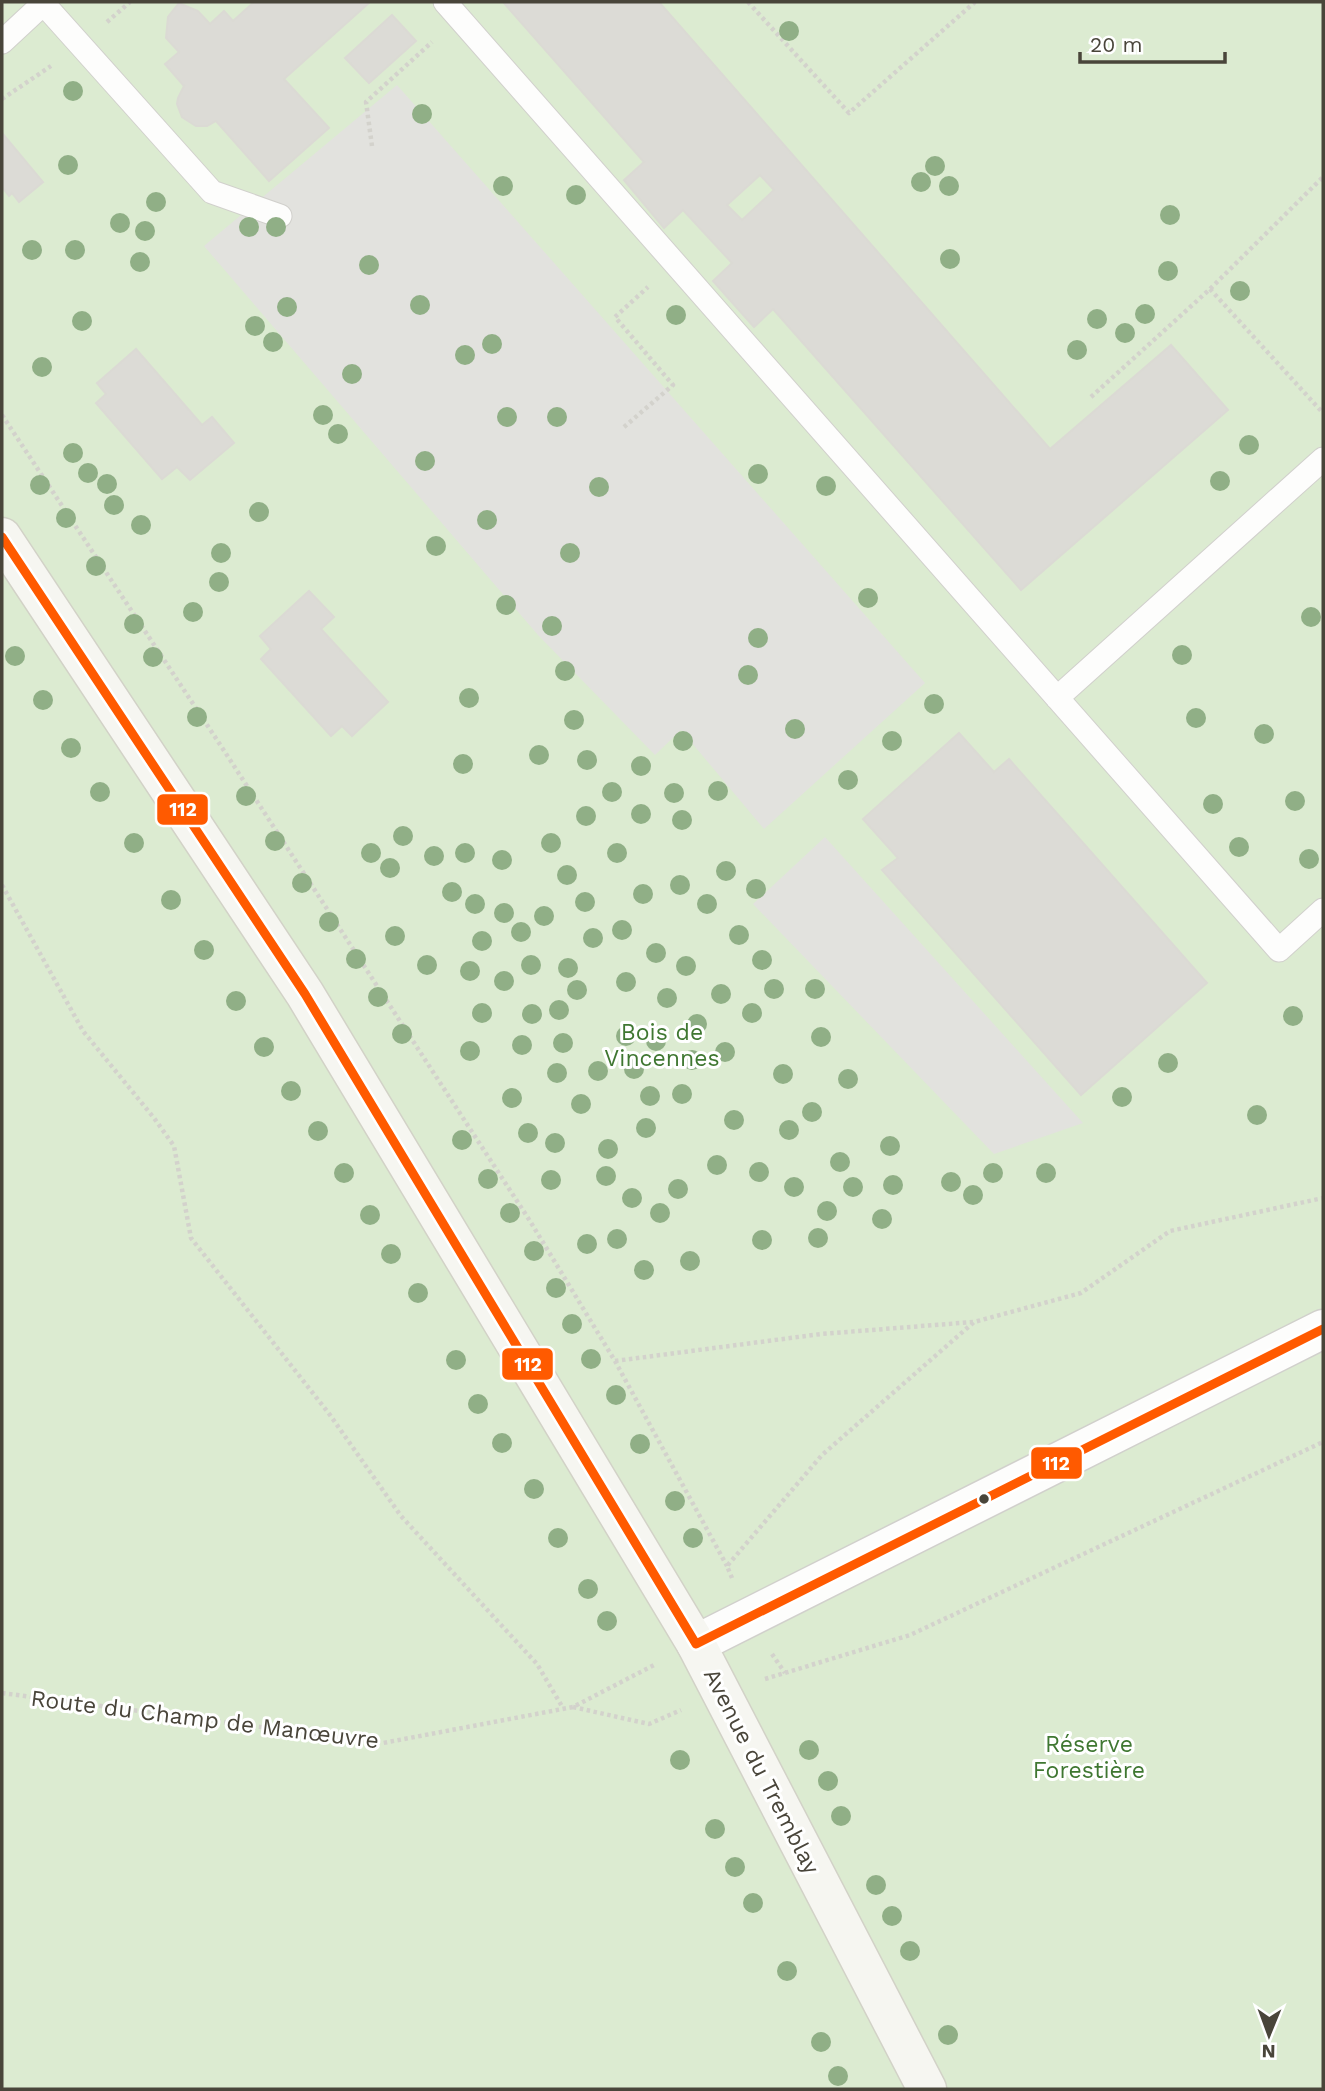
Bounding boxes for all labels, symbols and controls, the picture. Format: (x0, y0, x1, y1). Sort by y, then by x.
scale bar (1080, 21, 1225, 65)
text: 20 m (1090, 32, 1142, 57)
line badge: 112 (156, 793, 209, 826)
text: 112 (169, 798, 197, 821)
park label: Bois de Vincennes (604, 1019, 720, 1072)
line badge: 112 (501, 1347, 554, 1381)
text: 112 (514, 1353, 542, 1376)
line badge: 112 (1030, 1446, 1083, 1480)
text: 112 (1042, 1452, 1070, 1475)
unlabelled marker (977, 1492, 991, 1506)
street label: Avenue du Tremblay (698, 1664, 825, 1879)
street label: Route du Champ de Manœuvre (29, 1685, 381, 1754)
park label: Réserve Forestière (1033, 1731, 1145, 1784)
north arrow (1234, 2000, 1304, 2070)
text: N (1261, 2040, 1276, 2063)

